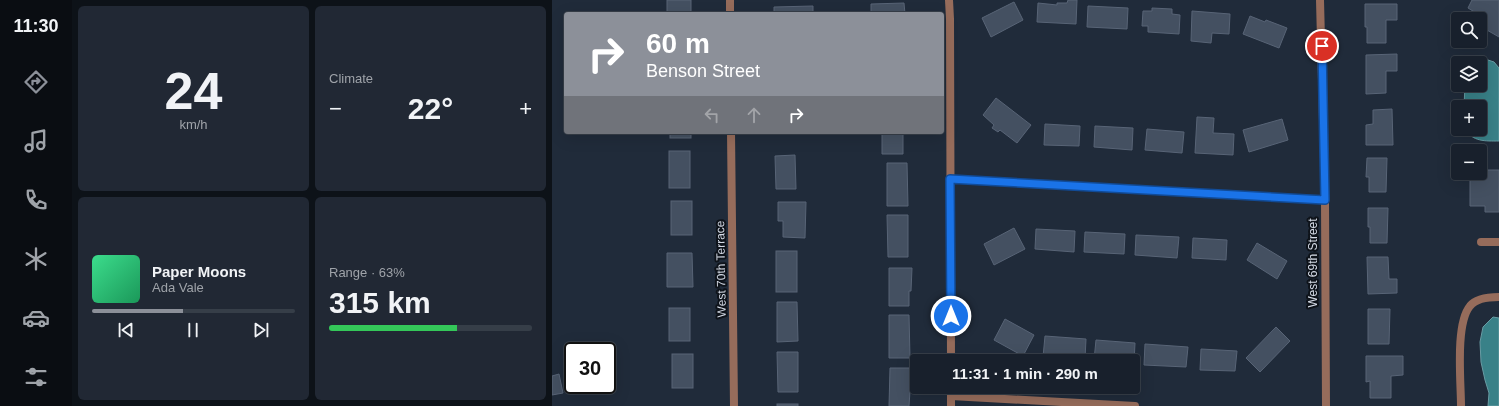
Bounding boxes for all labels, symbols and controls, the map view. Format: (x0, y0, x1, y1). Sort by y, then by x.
map controls (1451, 12, 1487, 180)
button: search (1451, 12, 1487, 48)
text: 11:30 (13, 16, 59, 36)
icon: right (580, 28, 632, 80)
text: 60 m (646, 28, 710, 59)
pin (1305, 29, 1339, 63)
icon: arrive (1311, 35, 1333, 57)
button: layers (1451, 56, 1487, 92)
text: Benson Street (646, 61, 760, 81)
text: 24 (165, 62, 222, 120)
icon: directions (22, 68, 50, 96)
text: Climate (329, 71, 373, 86)
text: 22° (408, 92, 453, 125)
text: − (329, 96, 342, 121)
text: + (519, 96, 532, 121)
button: + (1451, 100, 1487, 136)
icon: left (701, 104, 723, 126)
icon: ahead (743, 104, 765, 126)
icon: right (785, 104, 807, 126)
text: km/h (179, 117, 208, 132)
icon: music (22, 127, 50, 155)
button: − (1451, 144, 1487, 180)
icon: phone (22, 186, 50, 214)
street label: West 69th Street (1306, 218, 1320, 308)
street label: West 70th Terrace (713, 220, 729, 318)
icon: climate (22, 245, 50, 273)
text: Paper Moons (152, 263, 246, 280)
text: Range · 63% (329, 265, 405, 280)
text: Ada Vale (152, 280, 204, 295)
text: 315 km (329, 286, 431, 319)
position arrow (930, 295, 972, 337)
icon: car (22, 304, 50, 332)
icon: previous (115, 319, 137, 341)
icon: pause (182, 319, 204, 341)
icon: next (250, 319, 272, 341)
speed limit sign: 30 (564, 342, 616, 394)
icon: filters (22, 363, 50, 391)
text: 11:31 · 1 min · 290 m (952, 365, 1098, 382)

